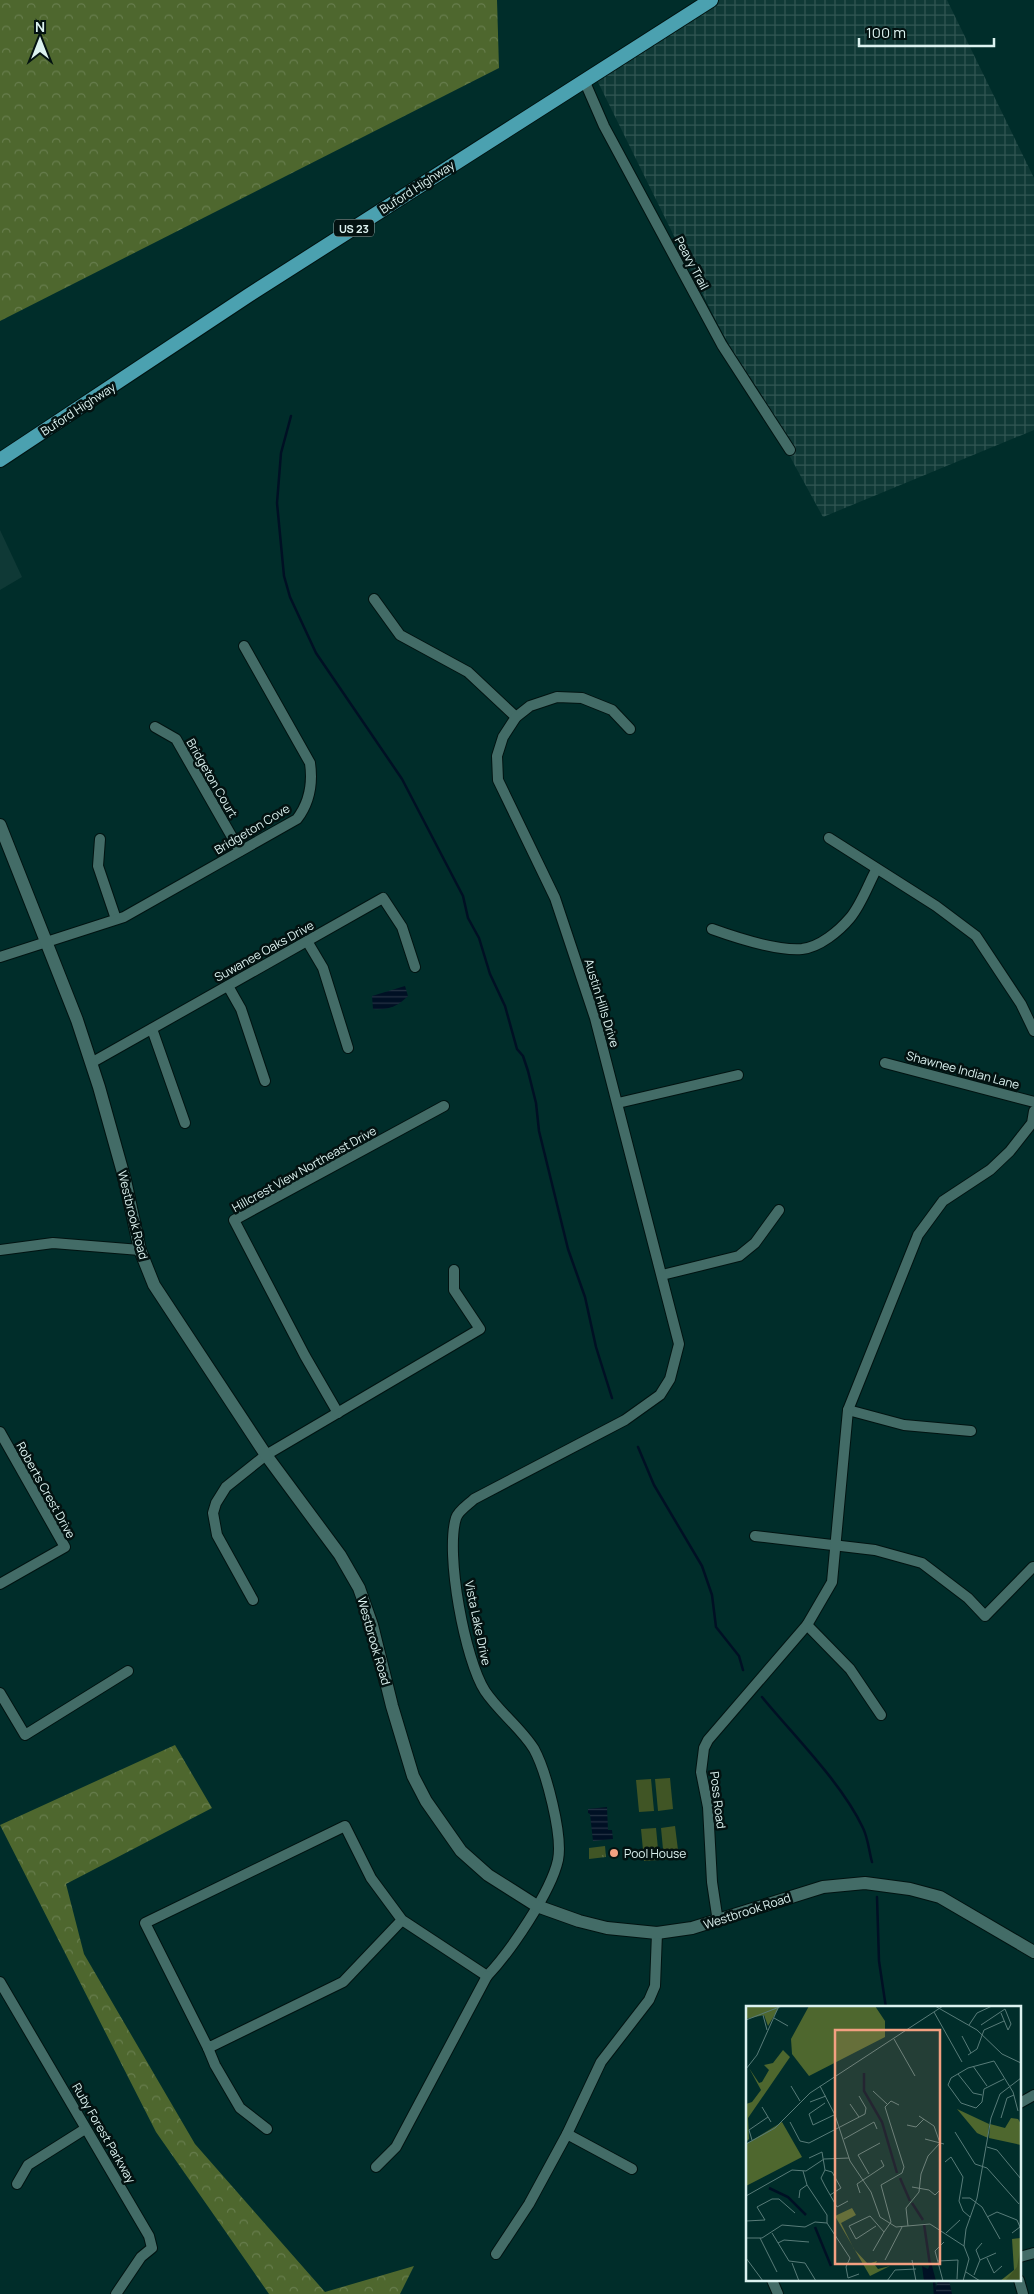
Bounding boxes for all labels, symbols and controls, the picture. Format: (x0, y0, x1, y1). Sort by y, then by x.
north arrow (15, 15, 65, 65)
scale bar (859, 15, 994, 47)
text: N (35, 17, 45, 36)
text: 100 m (866, 22, 906, 43)
street label: Buford Highway (376, 156, 458, 218)
road number: US 23 (334, 220, 374, 237)
street label: Peavy Trail (671, 233, 713, 293)
street label: Buford Highway (37, 378, 119, 440)
street label: Bridgeton Court (182, 735, 242, 821)
street label: Bridgeton Cove (211, 800, 293, 858)
street label: Suwanee Oaks Drive (211, 917, 317, 985)
street label: Austin Hills Drive (580, 957, 624, 1049)
street label: Shawnee Indian Lane (904, 1047, 1022, 1093)
street label: Hillcrest View Northeast Drive (229, 1122, 379, 1216)
street label: Westbrook Road (114, 1169, 152, 1261)
street label: Roberts Crest Drive (12, 1439, 80, 1541)
street label: Vista Lake Drive (461, 1579, 495, 1667)
street label: Westbrook Road (353, 1595, 395, 1687)
street label: Poss Road (706, 1770, 730, 1830)
place label: Pool House (624, 1845, 686, 1862)
marker: Pool House (608, 1847, 620, 1859)
street label: Westbrook Road (701, 1889, 793, 1933)
inset map (746, 2006, 1022, 2282)
street label: Ruby Forest Parkway (68, 2080, 140, 2187)

